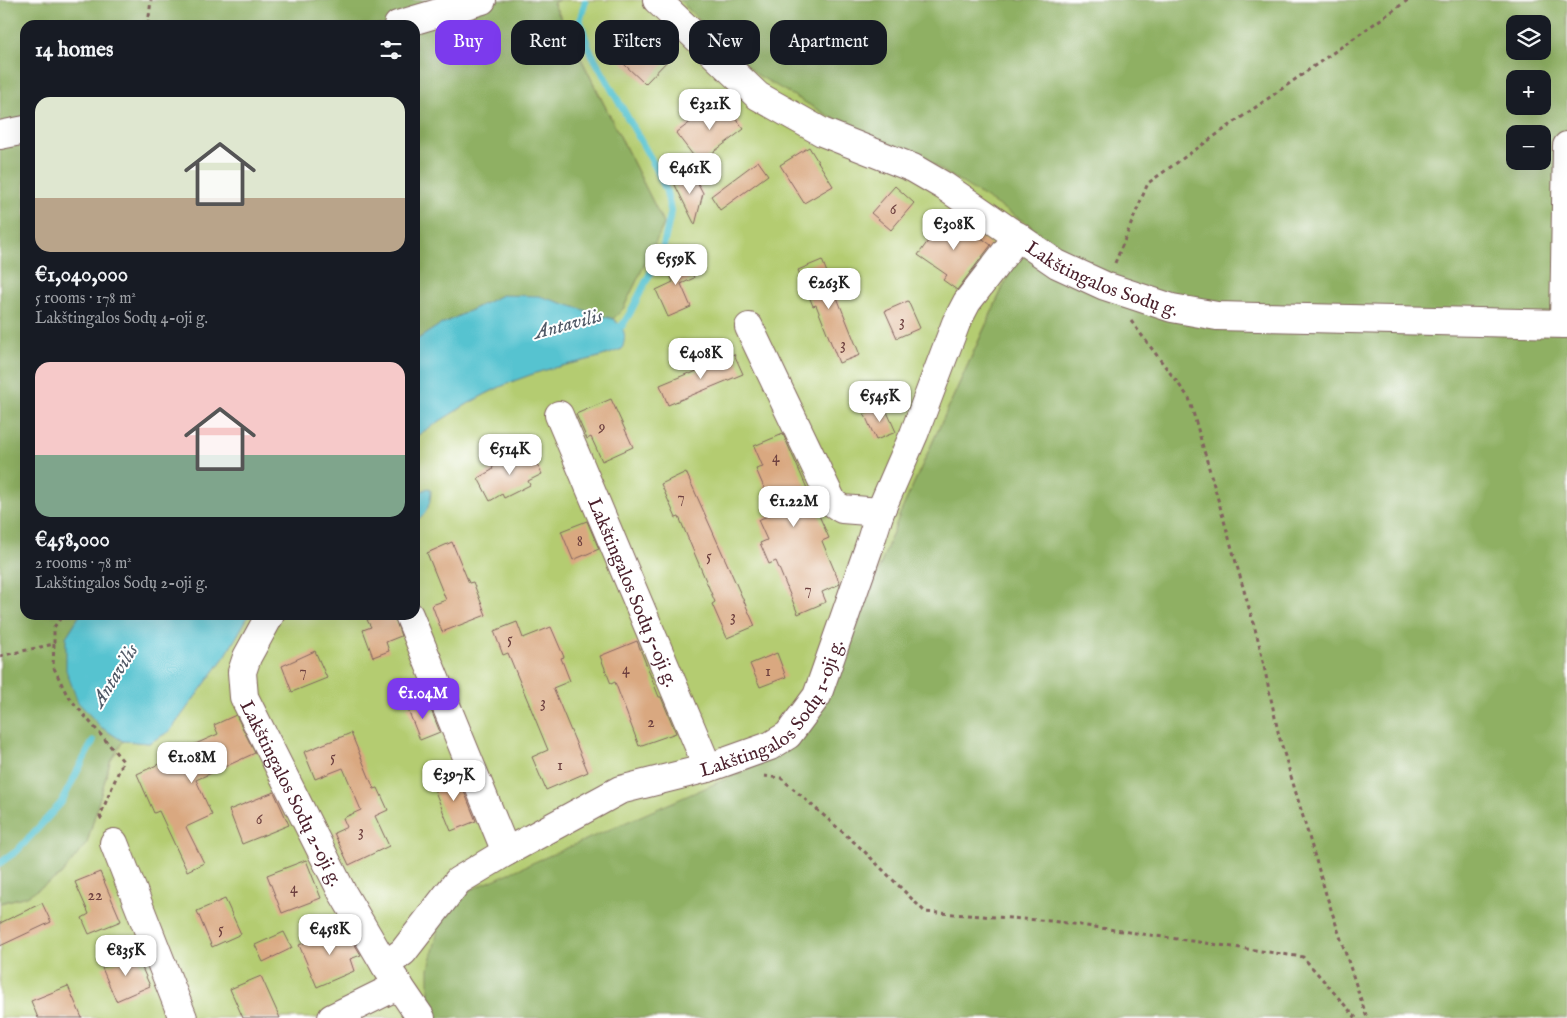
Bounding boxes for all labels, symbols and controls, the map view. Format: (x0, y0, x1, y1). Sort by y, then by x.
map controls (1506, 15, 1551, 170)
button: layers (1506, 15, 1551, 60)
chip: Buy (435, 20, 501, 65)
chip: Rent (511, 20, 585, 65)
chip: Filters (595, 20, 679, 65)
chip: New (689, 20, 760, 65)
chip: Apartment (770, 20, 887, 65)
icon: filters (377, 36, 405, 64)
text: 14 homes (35, 37, 113, 64)
button: + (1506, 70, 1551, 115)
pin: €321K (675, 88, 745, 131)
text: €321K (690, 95, 730, 115)
button: − (1506, 125, 1551, 170)
icon: home (175, 129, 265, 219)
pin: €461K (655, 152, 725, 195)
text: €461K (669, 159, 711, 179)
house number: 6 (890, 200, 897, 220)
pin: €308K (919, 208, 989, 251)
text: €308K (933, 215, 975, 235)
street label: Lakštingalos Sodų g. (1021, 236, 1179, 323)
pin: €559K (641, 244, 711, 286)
text: €559K (656, 250, 696, 270)
text: €1,040,000 (35, 262, 128, 289)
pin: €263K (794, 268, 864, 310)
text: €263K (808, 274, 850, 294)
text: 5 rooms · 178 m² (35, 289, 136, 309)
water label: Antavilis (529, 303, 606, 346)
text: Lakštingalos Sodų 4-oji g. (35, 309, 208, 329)
house number: 3 (899, 312, 905, 332)
house number: 3 (840, 335, 846, 355)
pin: €408K (666, 338, 736, 380)
text: €408K (680, 344, 722, 364)
pin: €545K (845, 380, 915, 423)
text: €545K (860, 387, 900, 407)
icon: home (175, 394, 265, 484)
house number: 9 (598, 418, 606, 438)
pin: €514K (475, 434, 545, 476)
text: €514K (490, 440, 530, 460)
house number: 4 (772, 448, 780, 468)
pin: €1.22M (753, 486, 835, 528)
house number: 7 (677, 488, 685, 508)
text: €1.22M (770, 492, 818, 512)
street label: Lakštingalos Sodų 5-oji g. (581, 494, 682, 691)
text: €458,000 (35, 527, 110, 554)
house number: 8 (577, 532, 583, 552)
house number: 5 (706, 547, 712, 567)
text: 2 rooms · 78 m² (35, 554, 132, 574)
text: Lakštingalos Sodų 2-oji g. (35, 574, 208, 594)
house number: 7 (804, 580, 812, 600)
house number: 3 (730, 607, 736, 627)
house number: 5 (507, 630, 513, 650)
street label: Lakštingalos Sodų 1-oji g. (698, 636, 850, 784)
water label: Antavilis (85, 639, 145, 714)
house number: 4 (622, 660, 630, 680)
house number: 7 (299, 662, 307, 682)
house number: 1 (765, 662, 771, 682)
pin: €1.04M (382, 678, 464, 720)
text: €1.04M (398, 684, 448, 704)
house number: 3 (540, 693, 546, 713)
street label: Lakštingalos Sodų 2-oji g. (234, 697, 347, 891)
house number: 2 (647, 713, 655, 733)
pin: €1.08M (151, 742, 233, 784)
text: €1.08M (168, 748, 216, 768)
house number: 5 (330, 748, 336, 768)
house number: 1 (557, 756, 563, 776)
pin: €397K (419, 760, 489, 802)
text: €397K (433, 766, 475, 786)
house number: 6 (256, 810, 263, 830)
house number: 3 (358, 822, 364, 842)
house number: 4 (290, 879, 298, 899)
house number: 22 (87, 886, 103, 906)
pin: €458K (295, 914, 365, 956)
house number: 5 (218, 920, 224, 940)
text: €458K (310, 920, 350, 940)
pin: €835K (91, 934, 161, 977)
text: €835K (107, 941, 146, 961)

